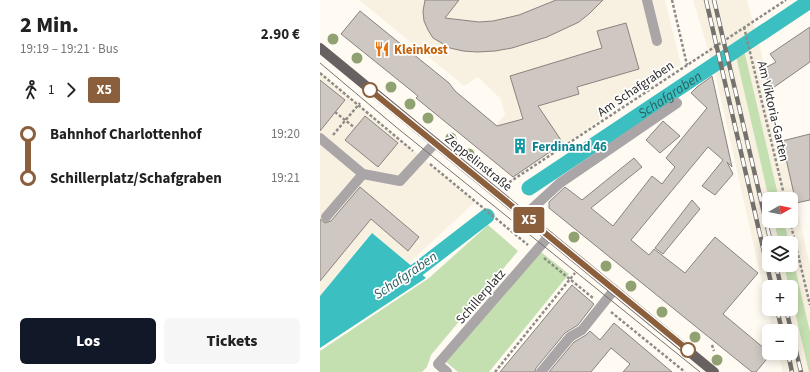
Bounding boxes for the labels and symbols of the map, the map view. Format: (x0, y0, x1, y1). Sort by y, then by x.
restaurant icon: Kleinkost (373, 40, 391, 58)
place label: Kleinkost (394, 41, 448, 59)
street label: Am Schafgraben (594, 57, 676, 119)
street label: Am Viktoria-Garten (753, 59, 793, 163)
water label: Schafgraben (635, 67, 705, 121)
unlabelled marker (362, 82, 378, 98)
street label: Zeppelinstraße (441, 130, 516, 196)
building icon: Ferdinand 46 (511, 137, 529, 155)
place label: Ferdinand 46 (532, 138, 607, 156)
north arrow (762, 192, 798, 228)
line badge: X5 (511, 207, 547, 233)
water label: Schafgraben (370, 247, 441, 305)
street label: Schillerplatz (452, 265, 510, 328)
unlabelled marker (680, 342, 696, 358)

